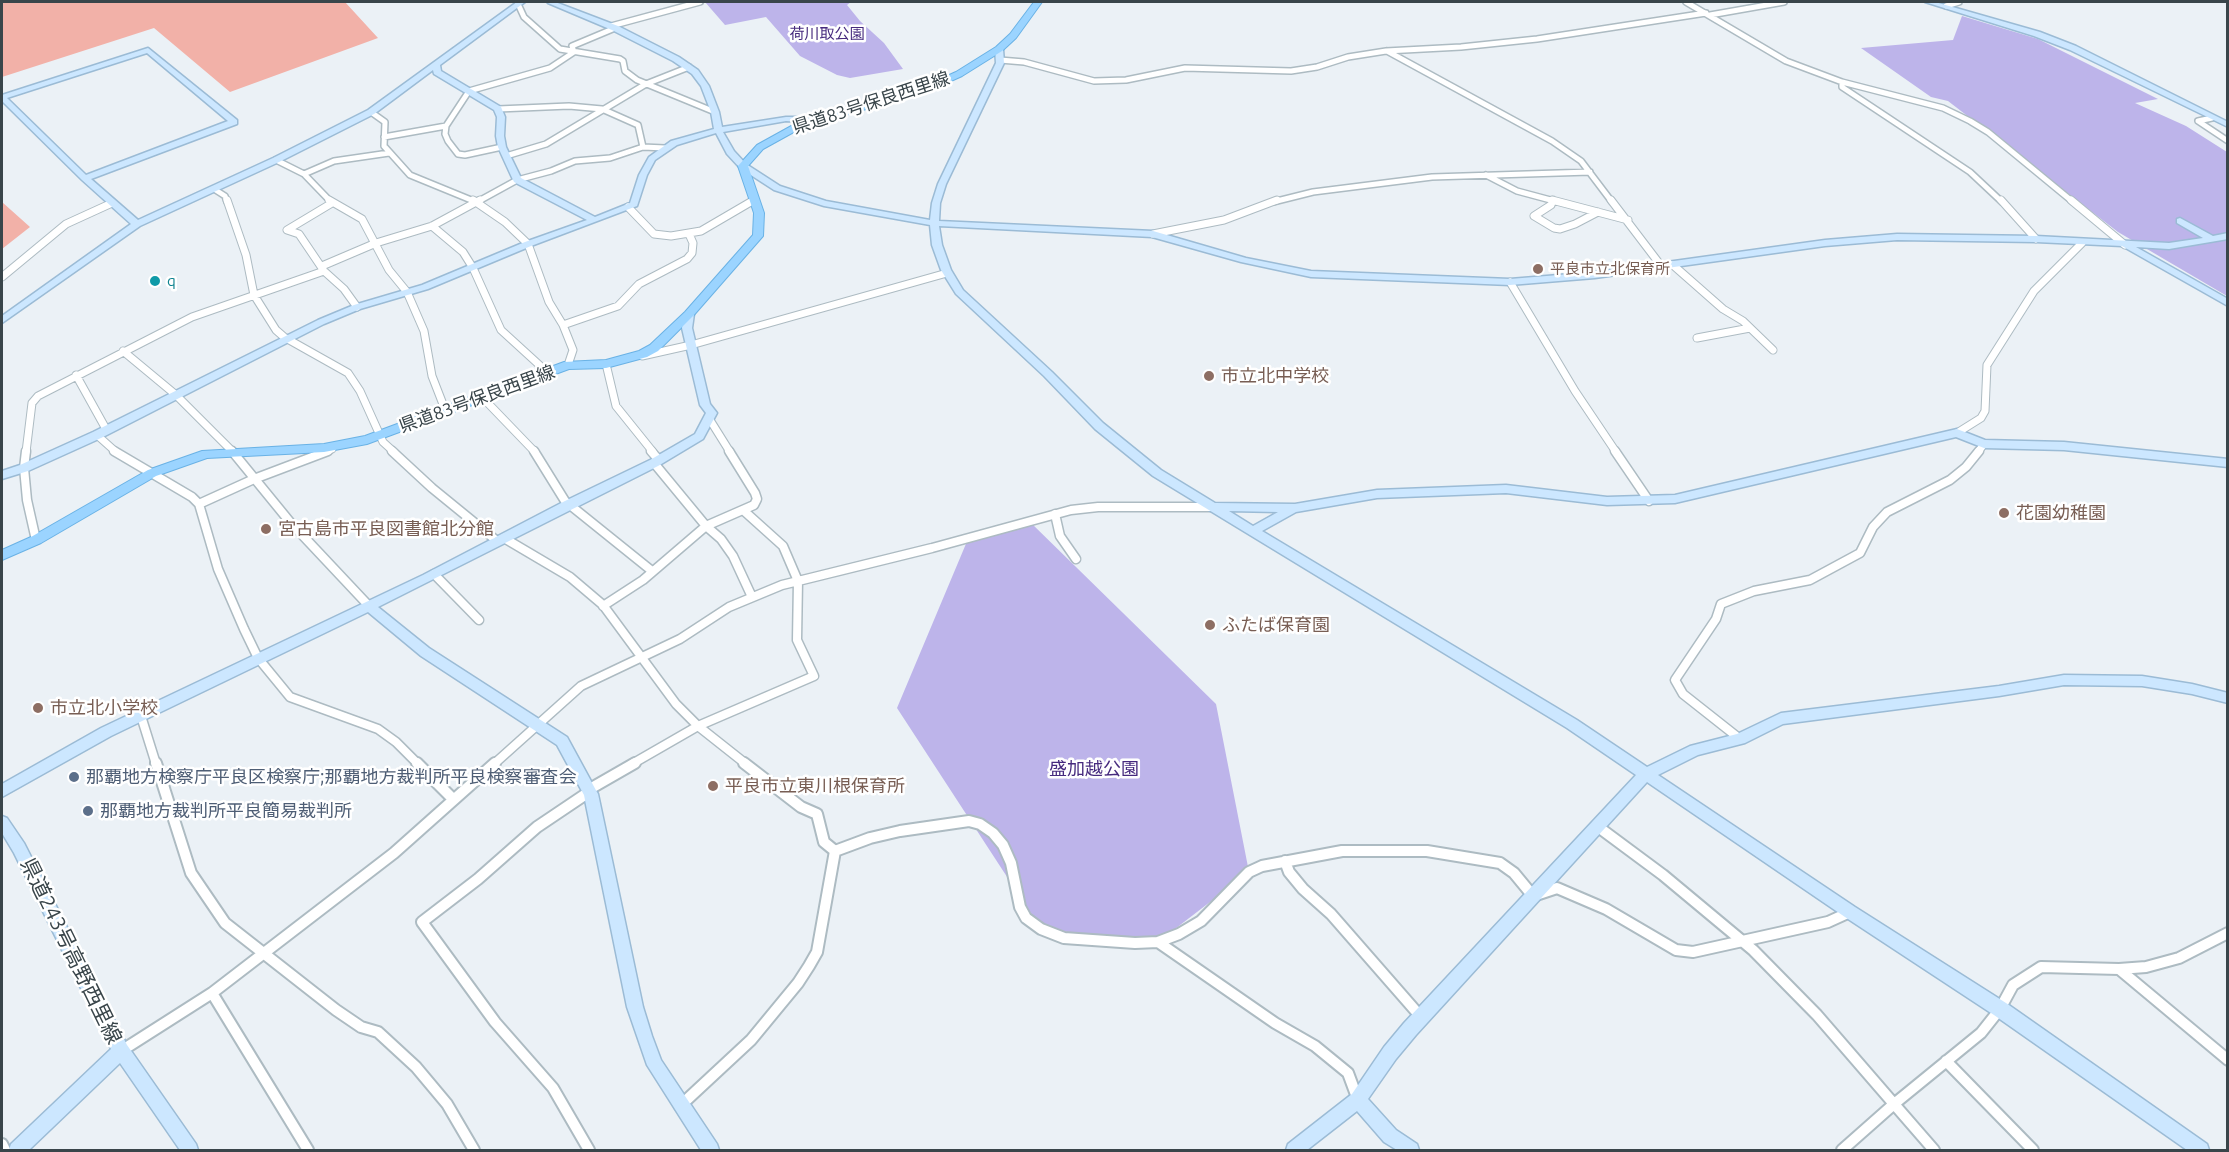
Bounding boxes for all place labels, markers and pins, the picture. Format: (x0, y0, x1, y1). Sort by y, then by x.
place label: 平良市立北保育所 (1550, 260, 1670, 278)
marker: 平良市立北保育所 (1531, 262, 1545, 276)
place label: q (167, 272, 176, 290)
marker: q (148, 274, 162, 288)
place label: 市立北中学校 (1221, 365, 1329, 387)
marker: 市立北中学校 (1202, 369, 1216, 383)
place label: 花園幼稚園 (2016, 502, 2106, 524)
marker: 花園幼稚園 (1997, 506, 2011, 520)
place label: 宮古島市平良図書館北分館 (278, 518, 494, 540)
marker: 宮古島市平良図書館北分館 (259, 522, 273, 536)
place label: ふたば保育園 (1222, 614, 1330, 636)
marker: ふたば保育園 (1203, 618, 1217, 632)
place label: 市立北小学校 (50, 697, 158, 719)
marker: 市立北小学校 (31, 701, 45, 715)
place label: 那覇地方検察庁平良区検察庁;那覇地方裁判所平良検察審査会 (86, 766, 576, 788)
marker: 那覇地方検察庁平良区検察庁;那覇地方裁判所平良検察審査会 (67, 770, 81, 784)
place label: 平良市立東川根保育所 (725, 775, 905, 797)
marker: 平良市立東川根保育所 (706, 779, 720, 793)
place label: 那覇地方裁判所平良簡易裁判所 (100, 800, 352, 822)
marker: 那覇地方裁判所平良簡易裁判所 (81, 804, 95, 818)

